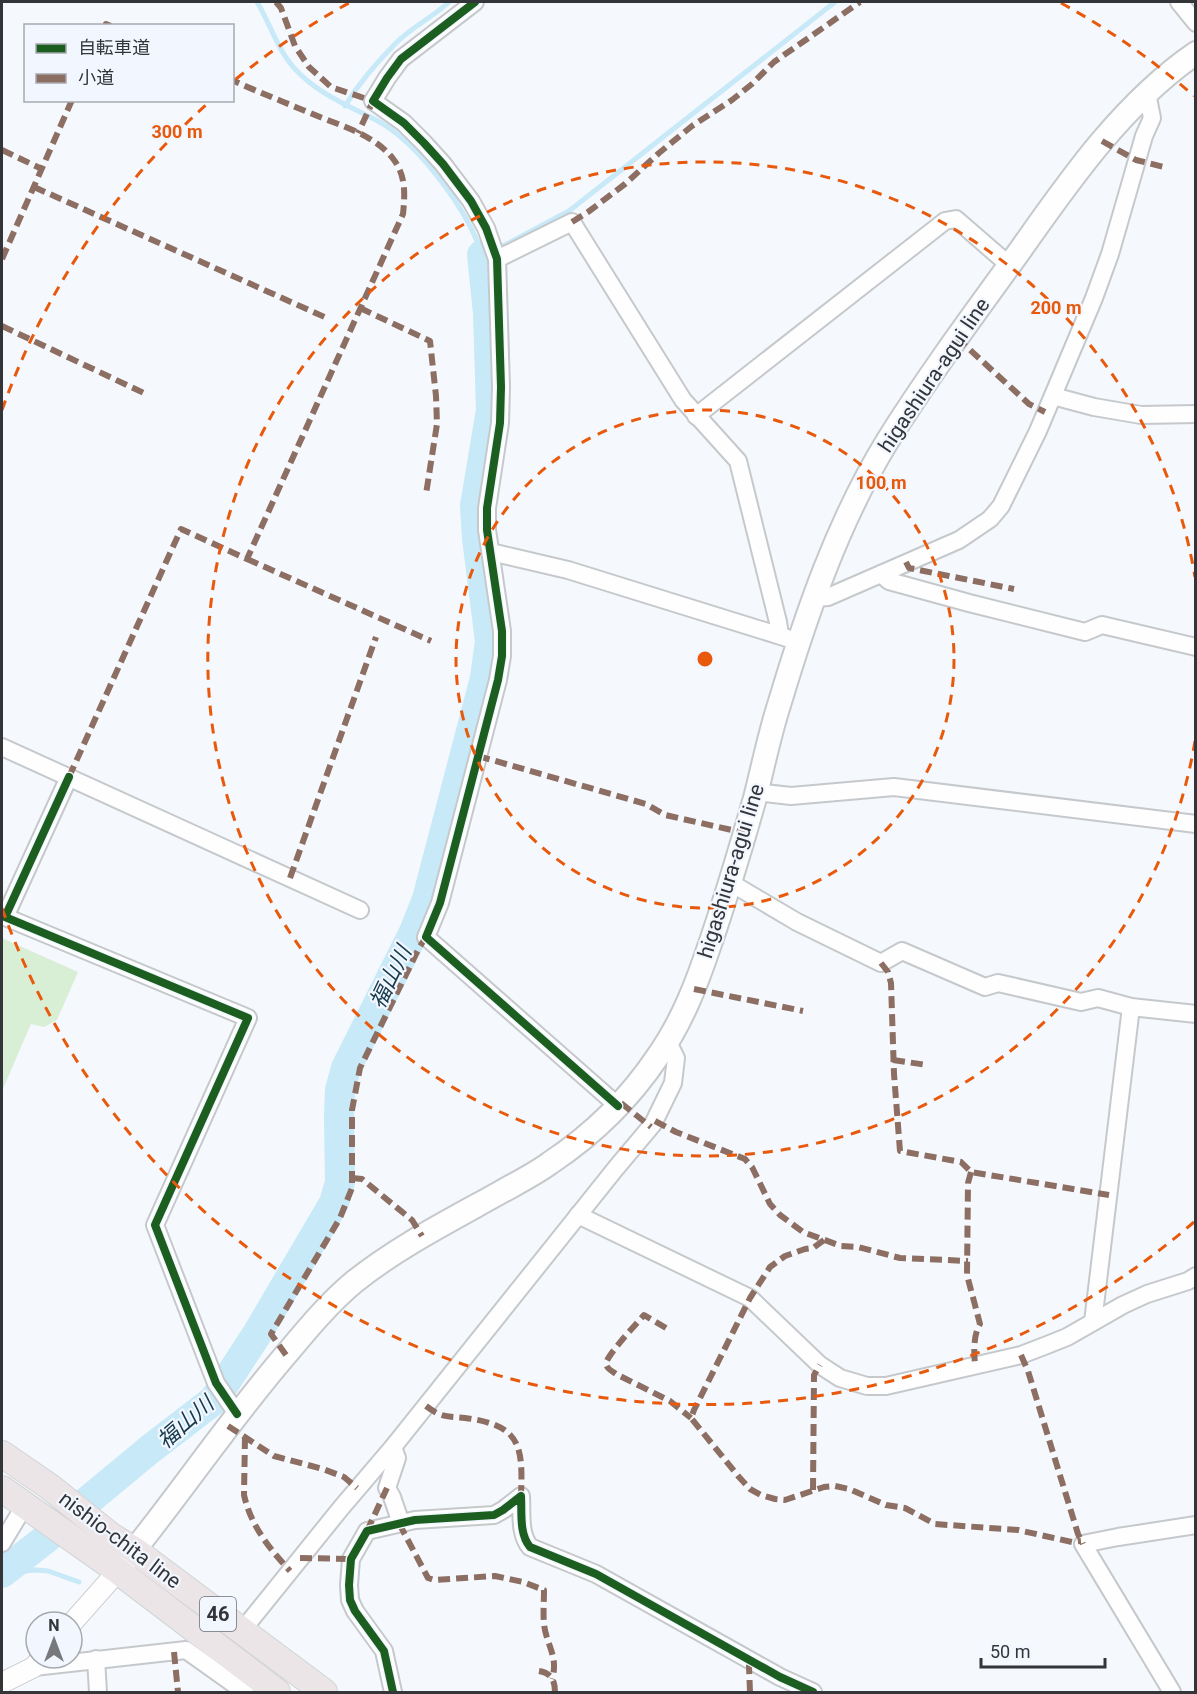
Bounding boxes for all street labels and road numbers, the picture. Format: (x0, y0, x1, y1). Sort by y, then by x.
street label: higashiura-agui line (873, 293, 995, 457)
street label: higashiura-agui line (693, 781, 769, 961)
street label: nishio-chita line (54, 1486, 186, 1594)
road number: 46 (200, 1597, 236, 1631)

